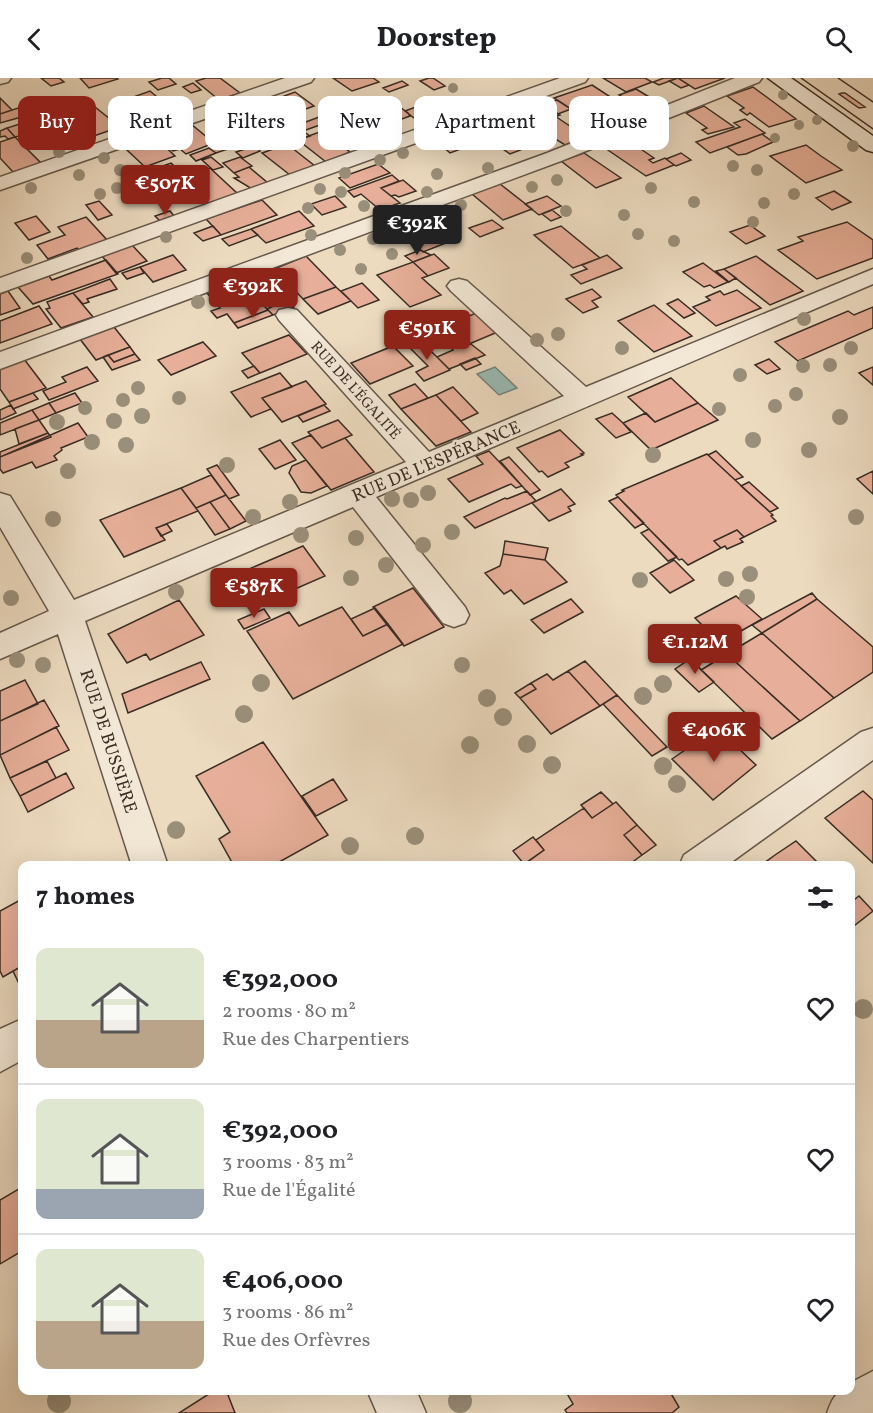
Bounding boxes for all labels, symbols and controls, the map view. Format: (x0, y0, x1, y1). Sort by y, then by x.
text: Doorstep (377, 20, 496, 58)
icon: back (18, 23, 51, 56)
icon: search (822, 23, 855, 56)
chip: Buy (18, 96, 96, 150)
chip: Rent (108, 96, 193, 150)
chip: Filters (205, 96, 306, 150)
chip: New (318, 96, 402, 150)
chip: Apartment (414, 96, 557, 150)
chip: House (569, 96, 669, 150)
pin: €507K (123, 165, 207, 216)
text: €507K (135, 170, 195, 198)
pin: €392K (375, 205, 459, 256)
text: €392K (387, 210, 447, 238)
pin: €392K (211, 268, 295, 319)
text: €392K (223, 273, 283, 301)
pin: €591K (385, 310, 469, 361)
text: €591K (398, 315, 456, 343)
street label: RUE DE L'ÉGALITÉ (305, 337, 405, 445)
street label: RUE DE L'ESPÉRANCE (348, 415, 525, 509)
pin: €587K (212, 568, 296, 619)
text: €587K (224, 573, 284, 601)
pin: €1.12M (646, 624, 744, 675)
text: €1.12M (662, 629, 728, 657)
street label: RUE DE BUSSIÈRE (73, 666, 143, 817)
pin: €406K (672, 712, 756, 763)
text: €406K (682, 717, 746, 745)
text: 7 homes (36, 879, 135, 915)
icon: filters (804, 881, 837, 914)
text: €392,000 (222, 962, 338, 998)
icon: home (84, 972, 156, 1044)
icon: heart (804, 992, 837, 1025)
text: 2 rooms · 80 m² (222, 998, 356, 1026)
text: Rue des Charpentiers (222, 1026, 409, 1054)
text: €392,000 (222, 1113, 338, 1149)
icon: home (84, 1123, 156, 1195)
icon: heart (804, 1143, 837, 1176)
text: 3 rooms · 83 m² (222, 1149, 354, 1177)
text: Rue de l'Égalité (222, 1177, 355, 1205)
text: €406,000 (222, 1263, 343, 1299)
icon: home (84, 1273, 156, 1345)
icon: heart (804, 1293, 837, 1326)
text: 3 rooms · 86 m² (222, 1299, 353, 1327)
text: Rue des Orfèvres (222, 1327, 370, 1355)

